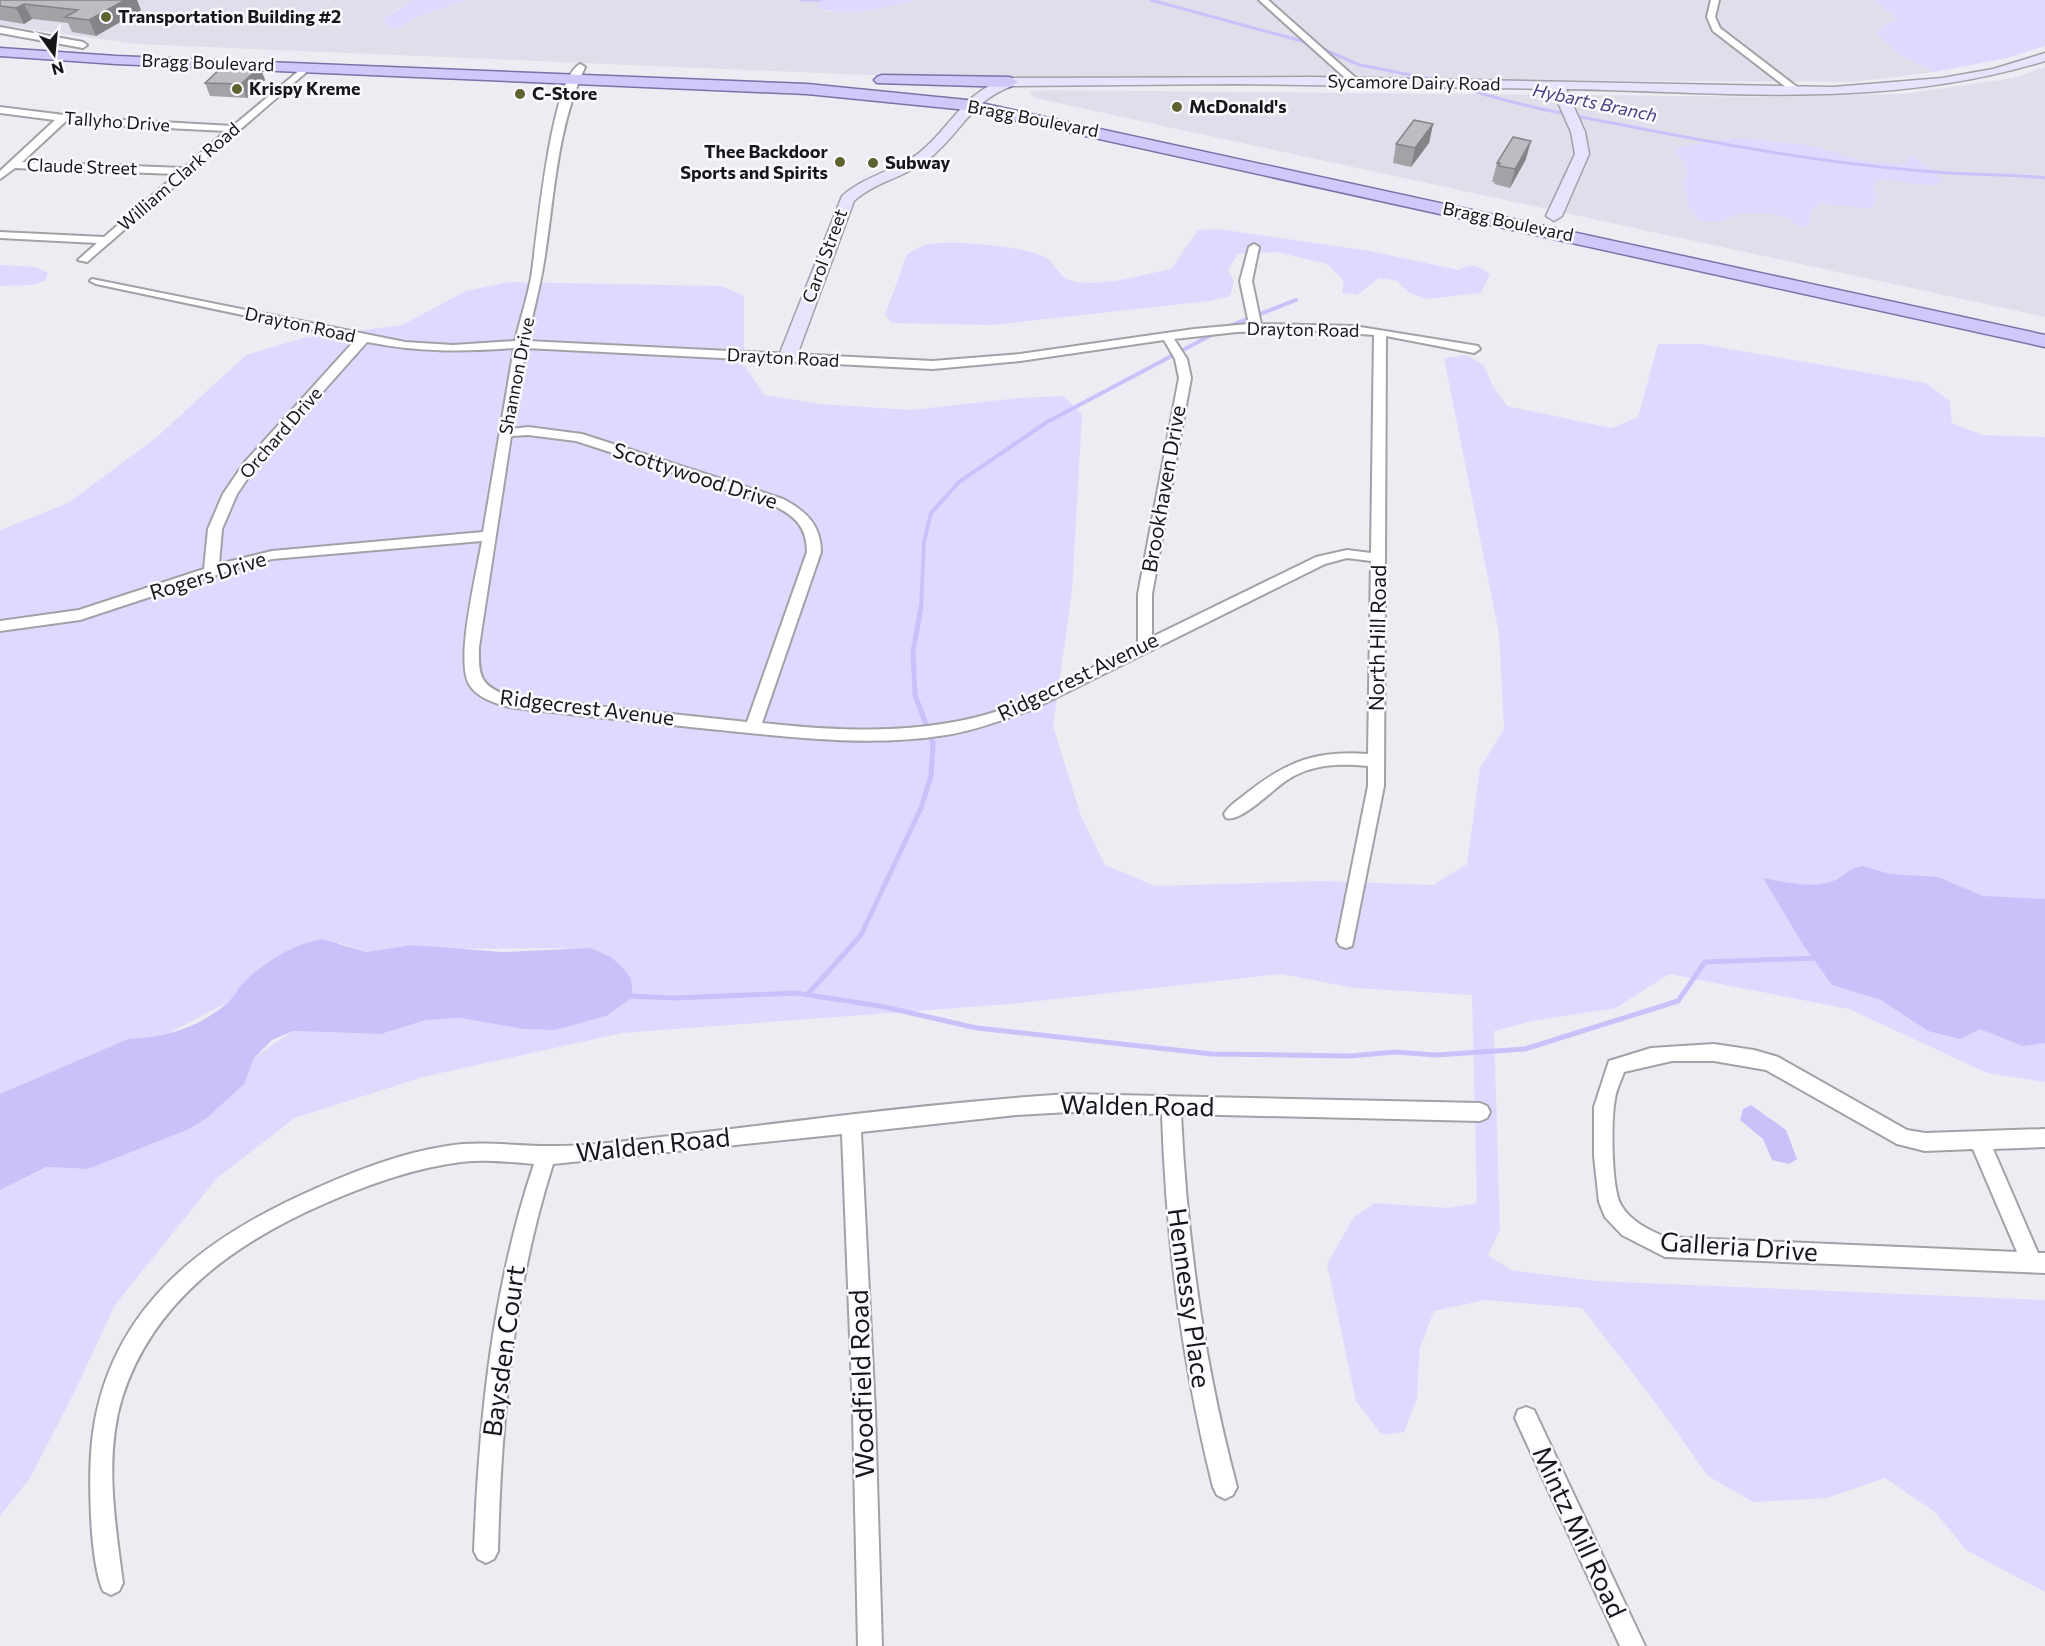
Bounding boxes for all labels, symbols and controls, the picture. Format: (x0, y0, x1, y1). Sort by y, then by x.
place label: Transportation Building #2 (118, 5, 341, 27)
marker: Transportation Building #2 (99, 10, 113, 24)
north arrow (24, 24, 84, 84)
street label: Bragg Boulevard (141, 49, 275, 75)
text: N (50, 58, 66, 80)
street label: Sycamore Dairy Road (1327, 69, 1501, 95)
place label: Krispy Kreme (249, 77, 361, 99)
water label: Hybarts Branch (1531, 78, 1659, 126)
marker: Krispy Kreme (230, 82, 244, 96)
place label: C-Store (532, 82, 597, 104)
marker: C-Store (513, 87, 527, 101)
street label: Bragg Boulevard (966, 95, 1101, 142)
place label: McDonald's (1189, 95, 1287, 117)
marker: McDonald's (1170, 100, 1184, 114)
street label: Tallyho Drive (64, 106, 171, 136)
street label: William Clark Road (113, 117, 244, 235)
place label: Thee Backdoor Sports and Spirits (680, 140, 829, 183)
place label: Subway (885, 151, 950, 173)
street label: Claude Street (26, 153, 138, 179)
marker: Thee Backdoor Sports and Spirits (833, 155, 847, 169)
marker: Subway (866, 156, 880, 170)
street label: Bragg Boulevard (1441, 196, 1576, 246)
street label: Carol Street (797, 206, 851, 306)
street label: Drayton Road (243, 302, 358, 346)
street label: Shannon Drive (494, 315, 538, 436)
street label: Drayton Road (1247, 317, 1359, 341)
street label: Drayton Road (726, 343, 840, 371)
street label: Orchard Drive (234, 382, 326, 483)
street label: Brookhaven Drive (1136, 403, 1190, 574)
street label: Scottywood Drive (610, 436, 781, 513)
street label: Rogers Drive (146, 545, 269, 604)
street label: North Hill Road (1363, 565, 1390, 711)
street label: Ridgecrest Avenue (993, 626, 1162, 725)
street label: Ridgecrest Avenue (499, 683, 676, 730)
street label: Walden Road (1059, 1088, 1215, 1121)
street label: Walden Road (574, 1120, 731, 1167)
street label: Hennessy Place (1162, 1206, 1218, 1390)
street label: Galleria Drive (1659, 1225, 1819, 1266)
street label: Baysden Court (475, 1263, 530, 1438)
street label: Woodfield Road (842, 1289, 879, 1479)
street label: Mintz Mill Road (1527, 1441, 1634, 1622)

